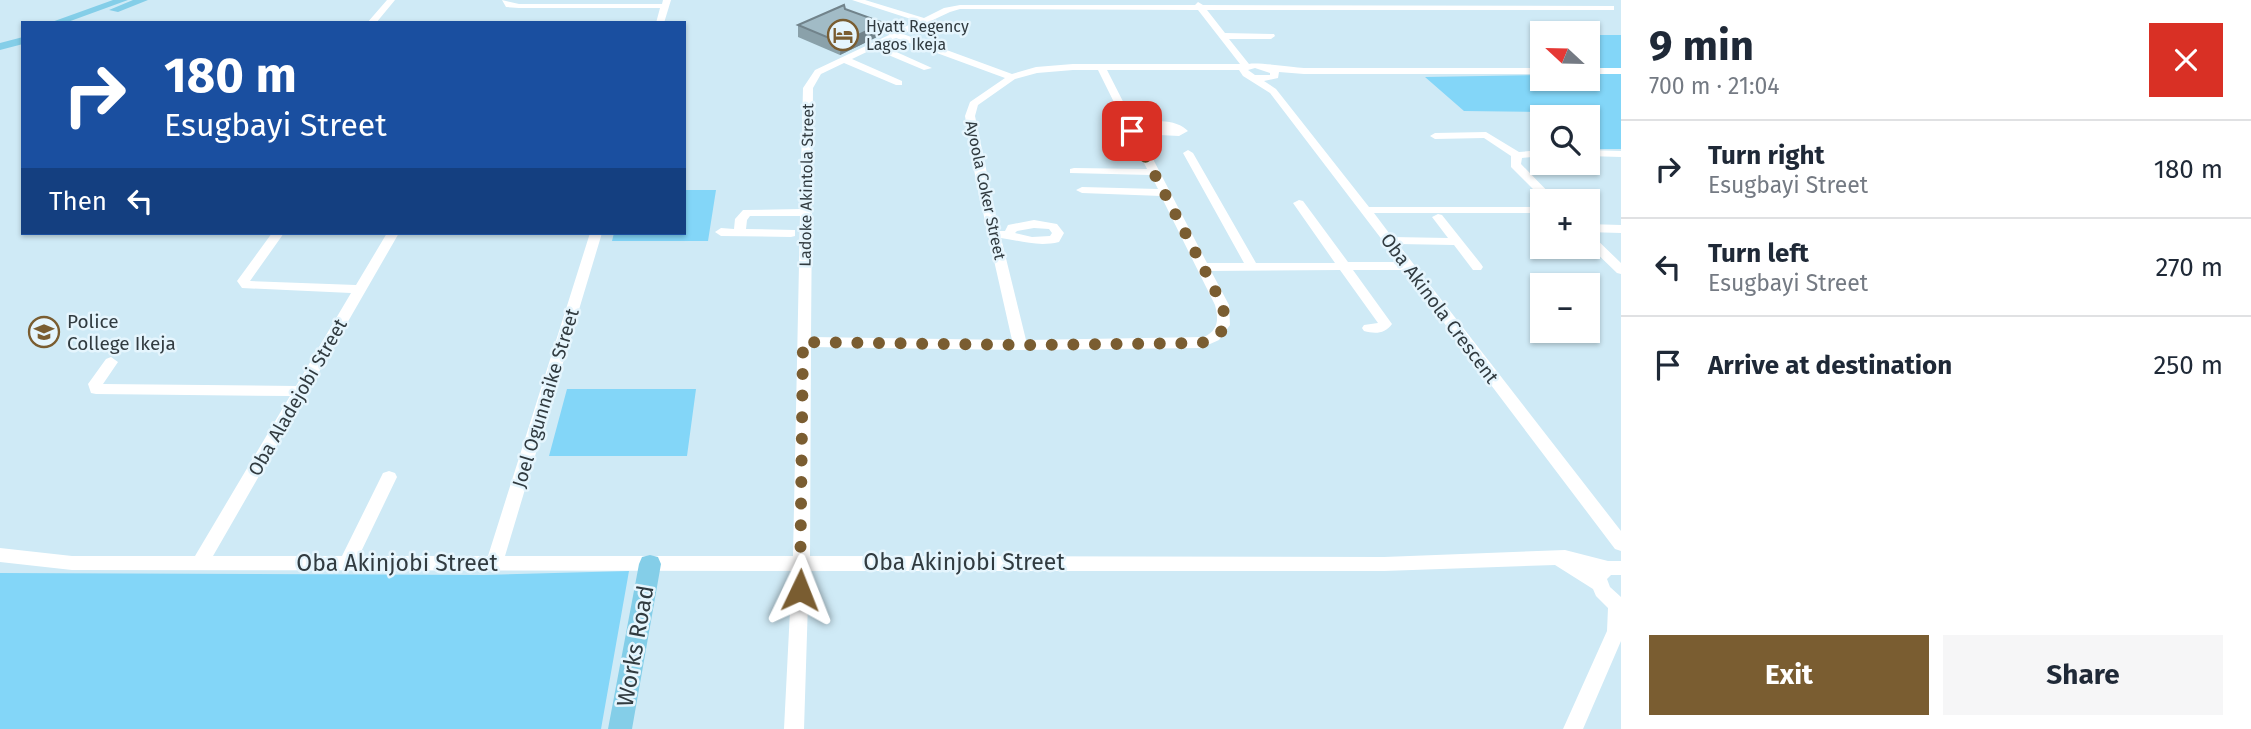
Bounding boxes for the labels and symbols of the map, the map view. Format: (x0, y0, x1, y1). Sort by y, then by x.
place label: Hyatt Regency Lagos Ikeja (866, 17, 969, 54)
hotel icon: Hyatt Regency Lagos Ikeja (826, 18, 860, 52)
north arrow (1530, 21, 1600, 91)
pin (1102, 101, 1162, 161)
street label: Ladoke Akintola Street (796, 103, 817, 267)
street label: Ayoola Coker Street (961, 119, 1010, 262)
street label: Oba Akinola Crescent (1376, 229, 1504, 388)
street label: Joel Ogunnaike Street (507, 306, 584, 491)
place label: Police College Ikeja (67, 310, 176, 355)
street label: Oba Aladejobi Street (243, 314, 352, 480)
school or university icon: Police College Ikeja (27, 315, 61, 349)
street label: Oba Akinjobi Street (863, 548, 1065, 576)
street label: Oba Akinjobi Street (296, 549, 498, 577)
position arrow (763, 553, 837, 627)
street label: Works Road (611, 583, 659, 709)

